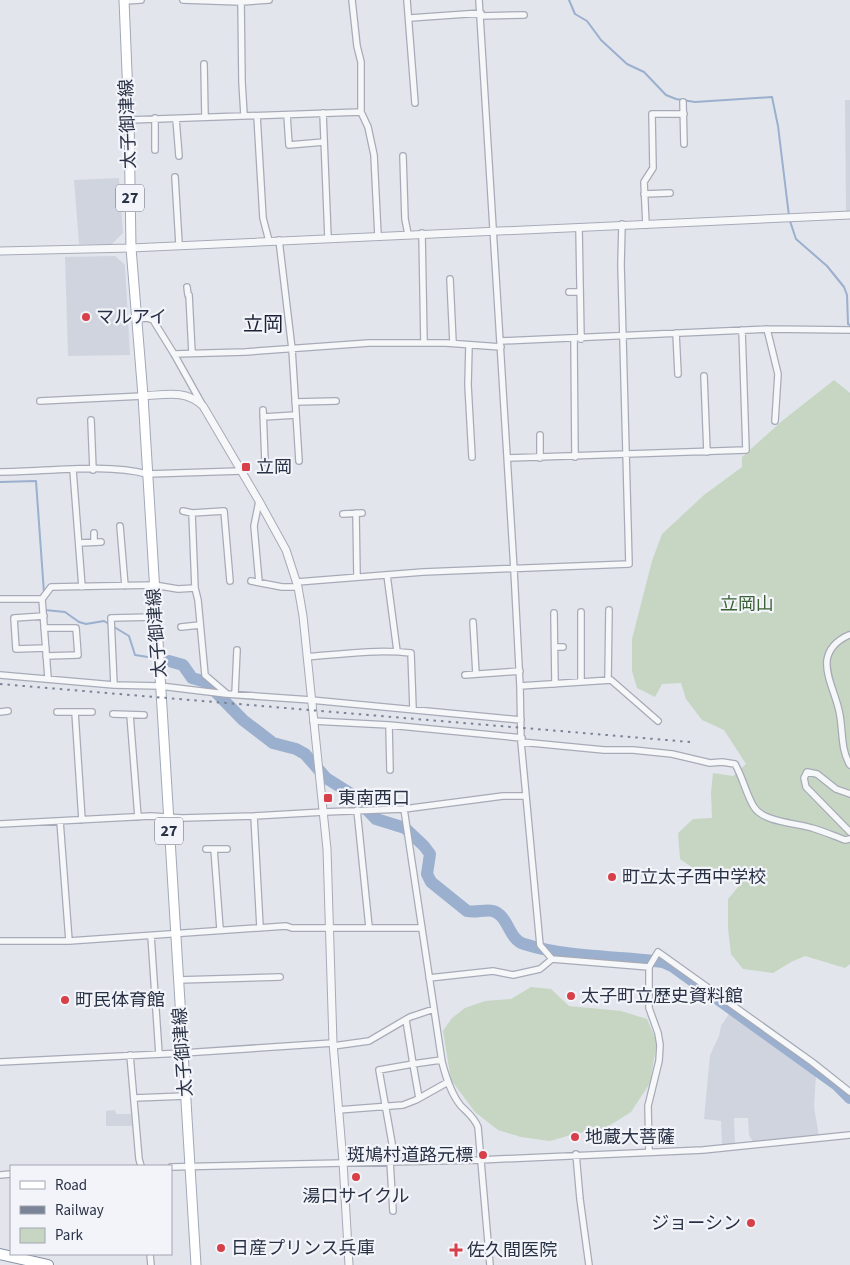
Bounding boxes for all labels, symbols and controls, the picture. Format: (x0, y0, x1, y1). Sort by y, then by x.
street label: 太子御津線 (114, 79, 142, 169)
road number: 27 (116, 184, 144, 212)
place label: マルアイ (96, 305, 167, 330)
marker: マルアイ (80, 311, 92, 323)
district label: 立岡 (243, 311, 283, 339)
place label: 立岡 (256, 455, 292, 480)
marker: 立岡 (240, 461, 252, 473)
street label: 太子御津線 (141, 587, 173, 679)
park label: 立岡山 (720, 592, 774, 617)
place label: 東南西口 (338, 786, 410, 811)
marker: 東南西口 (322, 792, 334, 804)
road number: 27 (155, 818, 183, 844)
place label: 町立太子西中学校 (622, 865, 766, 890)
marker: 町立太子西中学校 (606, 871, 618, 883)
place label: 太子町立歴史資料館 (581, 984, 743, 1009)
place label: 町民体育館 (75, 988, 165, 1013)
marker: 太子町立歴史資料館 (565, 990, 577, 1002)
marker: 町民体育館 (59, 994, 71, 1006)
street label: 太子御津線 (167, 1006, 199, 1098)
place label: 地蔵大菩薩 (585, 1125, 675, 1150)
marker: 地蔵大菩薩 (569, 1131, 581, 1143)
place label: 斑鳩村道路元標 (347, 1143, 473, 1168)
marker: 斑鳩村道路元標 (477, 1149, 489, 1161)
legend (10, 1165, 172, 1255)
marker: 湯口サイクル (350, 1171, 362, 1183)
text: Road (55, 1175, 87, 1196)
place label: 湯口サイクル (302, 1184, 410, 1209)
text: Railway (55, 1200, 104, 1221)
place label: ジョーシン (651, 1211, 741, 1236)
marker: ジョーシン (745, 1217, 757, 1229)
text: Park (55, 1225, 84, 1246)
place label: 日産プリンス兵庫 (231, 1236, 375, 1261)
place label: 佐久間医院 (467, 1238, 557, 1263)
marker: 日産プリンス兵庫 (215, 1242, 227, 1254)
marker: 佐久間医院 (449, 1243, 463, 1257)

